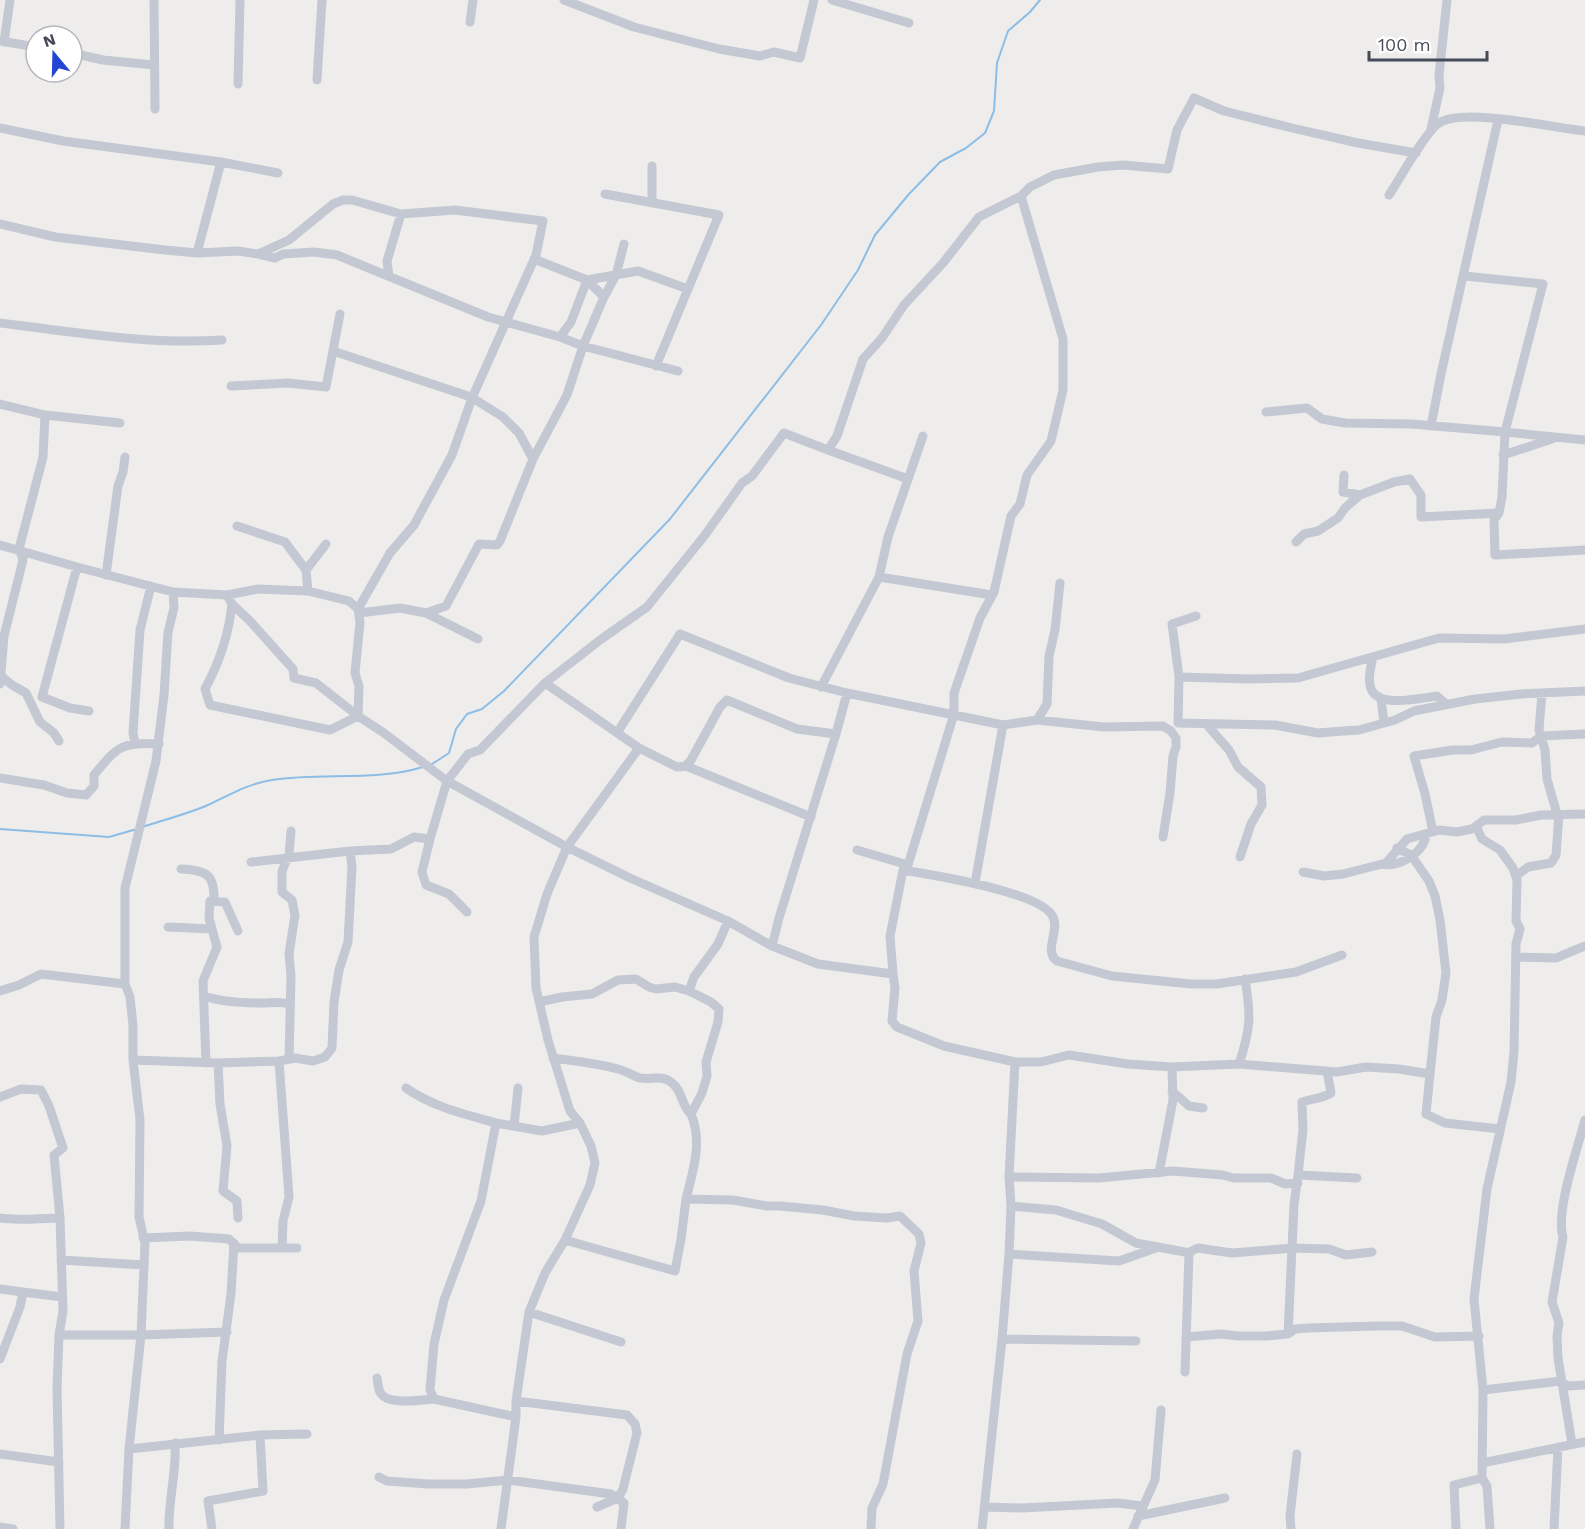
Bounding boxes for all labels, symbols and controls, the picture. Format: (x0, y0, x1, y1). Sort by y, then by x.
north arrow (24, 24, 84, 84)
scale bar (1369, 24, 1488, 62)
text: N (41, 29, 58, 51)
text: 100 m (1378, 34, 1431, 55)

